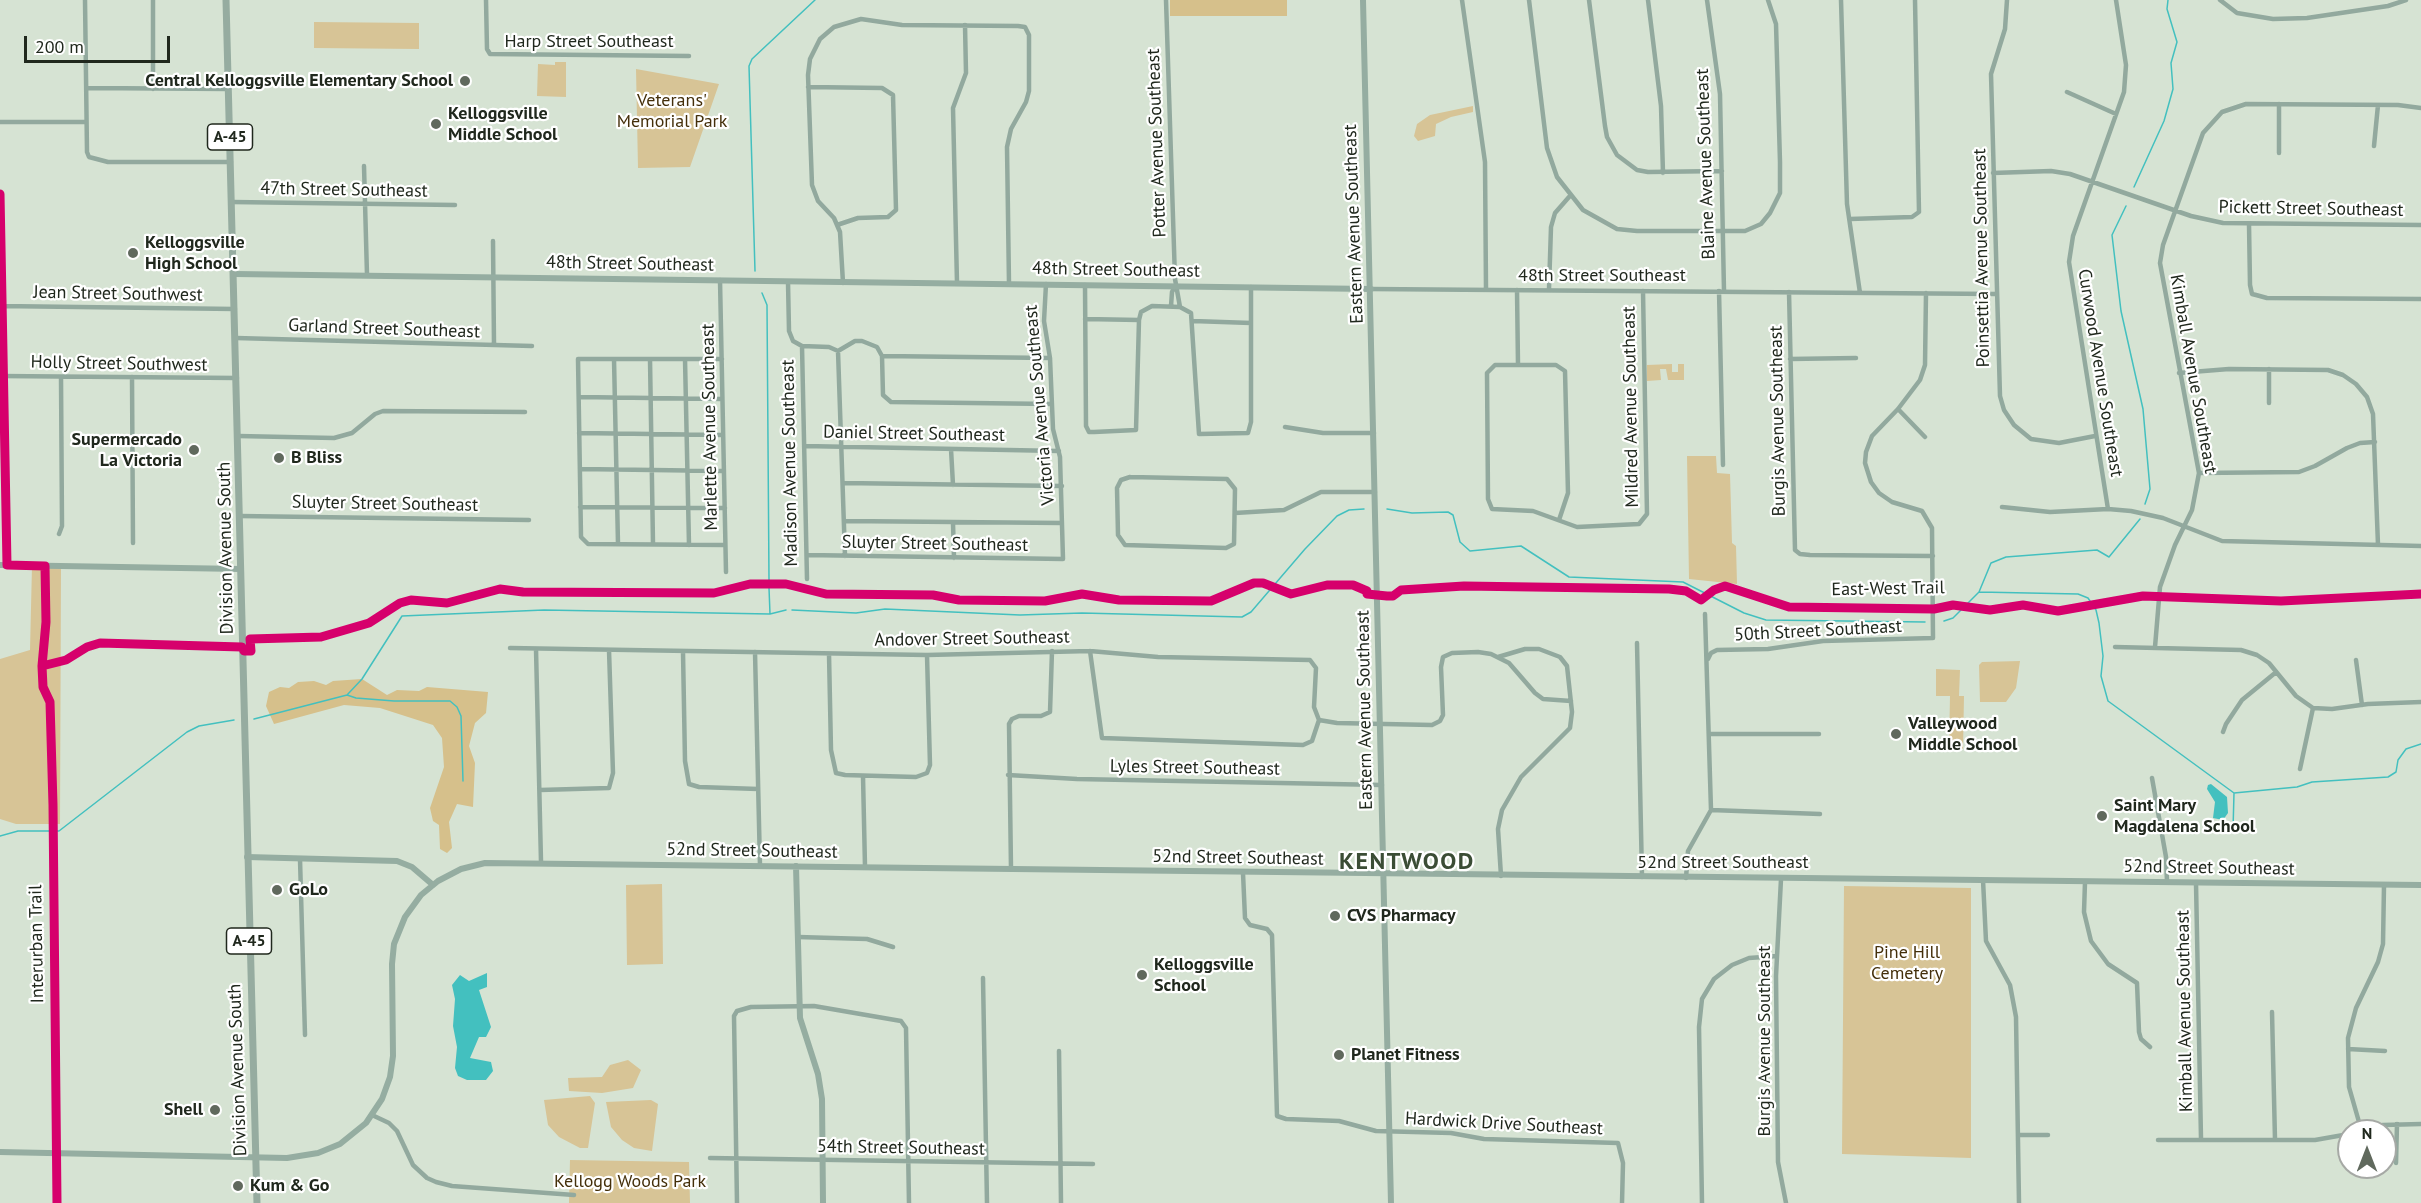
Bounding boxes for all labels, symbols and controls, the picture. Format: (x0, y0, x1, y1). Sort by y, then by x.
scale bar (27, 24, 172, 62)
street label: Harp Street Southeast (504, 31, 674, 53)
text: 200 m (35, 35, 84, 58)
street label: Potter Avenue Southeast (1143, 48, 1171, 238)
street label: Blaine Avenue Southeast (1692, 68, 1720, 260)
place label: Central Kelloggsville Elementary School (145, 70, 453, 92)
marker: Central Kelloggsville Elementary School (458, 74, 472, 88)
park label: Veterans' Memorial Park (617, 90, 727, 132)
place label: Kelloggsville Middle School (448, 103, 557, 146)
marker: Kelloggsville Middle School (429, 117, 443, 131)
road number: A-45 (208, 124, 252, 150)
street label: Eastern Avenue Southeast (1340, 124, 1368, 324)
street label: Poinsettia Avenue Southeast (1969, 148, 1995, 368)
street label: 47th Street Southeast (260, 178, 428, 202)
street label: Pickett Street Southeast (2218, 197, 2404, 221)
place label: Kelloggsville High School (145, 232, 245, 274)
marker: Kelloggsville High School (126, 246, 140, 260)
street label: 48th Street Southeast (546, 252, 714, 276)
street label: 48th Street Southeast (1032, 258, 1200, 282)
street label: 48th Street Southeast (1518, 265, 1686, 287)
street label: Curwood Avenue Southeast (2073, 267, 2127, 479)
street label: Kimball Avenue Southeast (2165, 273, 2221, 475)
street label: Jean Street Southwest (33, 282, 203, 306)
street label: Victoria Avenue Southeast (1020, 304, 1060, 506)
street label: Mildred Avenue Southeast (1618, 306, 1644, 508)
street label: Garland Street Southeast (288, 315, 480, 343)
street label: Marlette Avenue Southeast (697, 323, 723, 531)
street label: Burgis Avenue Southeast (1766, 325, 1790, 517)
street label: Holly Street Southwest (30, 352, 208, 376)
street label: Madison Avenue Southeast (777, 359, 803, 567)
street label: Daniel Street Southeast (823, 422, 1005, 446)
place label: Supermercado La Victoria (72, 429, 182, 472)
marker: Supermercado La Victoria (187, 443, 201, 457)
place label: B Bliss (291, 447, 342, 469)
marker: B Bliss (272, 451, 286, 465)
street label: Division Avenue South (214, 461, 238, 635)
street label: Sluyter Street Southeast (292, 492, 478, 516)
street label: Sluyter Street Southeast (842, 532, 1028, 556)
street label: East-West Trail (1831, 577, 1945, 601)
street label: Eastern Avenue Southeast (1352, 610, 1378, 810)
street label: 50th Street Southeast (1734, 616, 1902, 646)
street label: Andover Street Southeast (874, 626, 1070, 652)
place label: Valleywood Middle School (1908, 713, 2017, 756)
marker: Valleywood Middle School (1889, 727, 1903, 741)
street label: Lyles Street Southeast (1110, 756, 1280, 780)
place label: Saint Mary Magdalena School (2114, 795, 2255, 838)
marker: Saint Mary Magdalena School (2095, 809, 2109, 823)
street label: 52nd Street Southeast (666, 839, 838, 863)
street label: 52nd Street Southeast (1152, 846, 1324, 870)
district label: KENTWOOD (1339, 848, 1475, 876)
street label: 52nd Street Southeast (1637, 852, 1809, 874)
street label: 52nd Street Southeast (2123, 856, 2295, 880)
place label: GoLo (289, 879, 328, 901)
marker: GoLo (270, 883, 284, 897)
street label: Interurban Trail (25, 885, 49, 1003)
place label: CVS Pharmacy (1347, 905, 1456, 927)
marker: CVS Pharmacy (1328, 909, 1342, 923)
street label: Kimball Avenue Southeast (2172, 910, 2198, 1112)
road number: A-45 (226, 928, 272, 954)
park label: Pine Hill Cemetery (1871, 942, 1943, 984)
street label: Burgis Avenue Southeast (1754, 946, 1776, 1136)
place label: Kelloggsville School (1154, 954, 1254, 996)
marker: Kelloggsville School (1135, 968, 1149, 982)
street label: Division Avenue South (224, 983, 252, 1157)
place label: Planet Fitness (1351, 1044, 1460, 1066)
marker: Planet Fitness (1332, 1048, 1346, 1062)
place label: Shell (164, 1099, 203, 1121)
marker: Shell (208, 1103, 222, 1117)
street label: Hardwick Drive Southeast (1404, 1108, 1604, 1140)
north arrow (2337, 1119, 2397, 1179)
text: N (2362, 1123, 2372, 1143)
street label: 54th Street Southeast (817, 1136, 985, 1160)
park label: Kellogg Woods Park (554, 1171, 706, 1193)
place label: Kum & Go (250, 1175, 329, 1197)
marker: Kum & Go (231, 1179, 245, 1193)

